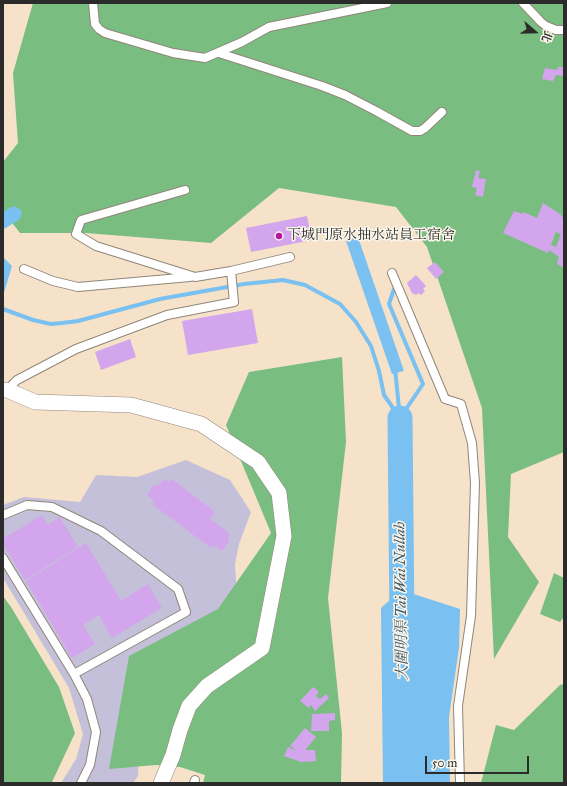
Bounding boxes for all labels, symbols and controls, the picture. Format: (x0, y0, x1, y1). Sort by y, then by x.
north arrow (515, 12, 555, 52)
text: 北 (539, 29, 555, 44)
place label: 下城門原水抽水站員工宿舍 (287, 228, 455, 244)
marker: 下城門原水抽水站員工宿舍 (274, 231, 284, 241)
water label: 大圍明渠 Tai Wai Nullah (392, 522, 412, 680)
scale bar (427, 748, 531, 774)
text: 50 m (432, 756, 457, 770)

